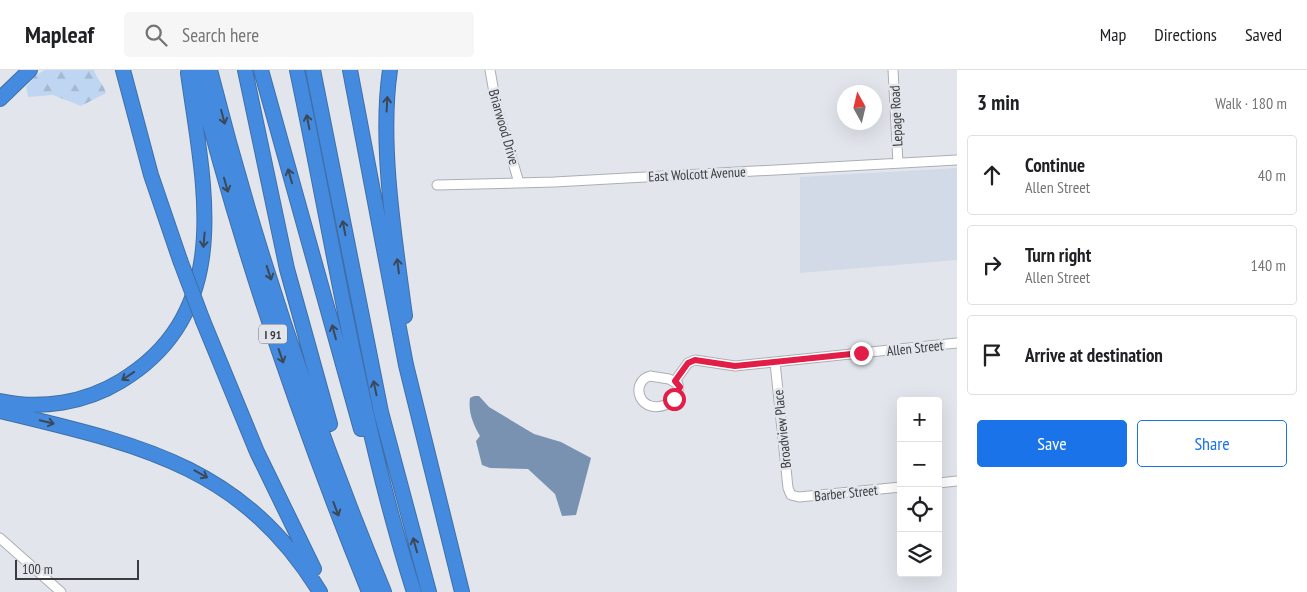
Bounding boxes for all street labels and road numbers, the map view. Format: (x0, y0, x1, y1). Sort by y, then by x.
street label: Lepage Road (885, 85, 907, 147)
street label: Briarwood Drive (485, 87, 523, 167)
street label: East Wolcott Avenue (648, 162, 746, 186)
road number: I 91 (259, 324, 287, 344)
street label: Allen Street (886, 336, 944, 360)
street label: Broadview Place (769, 389, 795, 469)
street label: Barber Street (813, 481, 879, 505)

